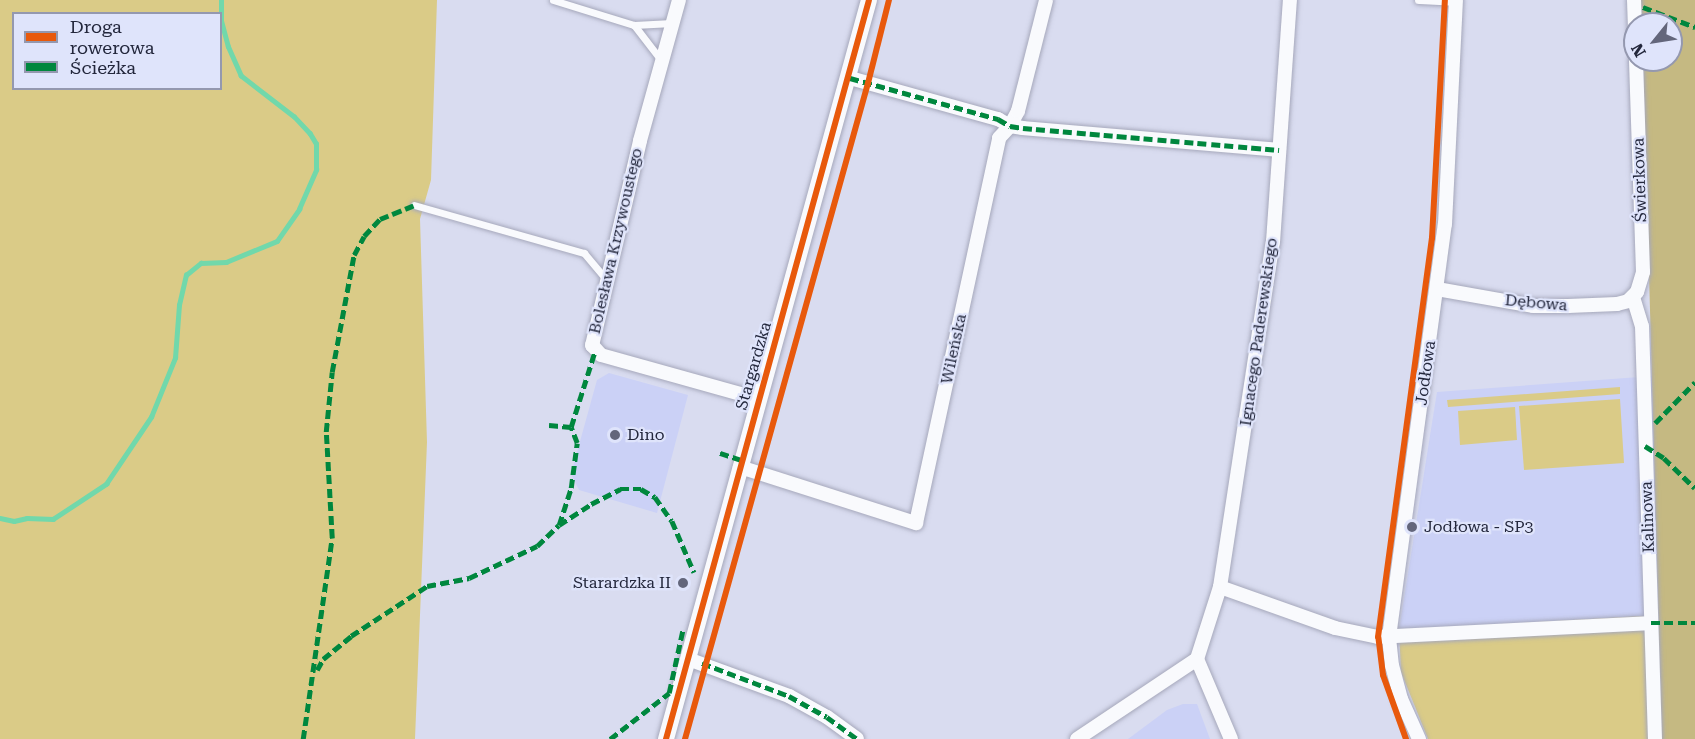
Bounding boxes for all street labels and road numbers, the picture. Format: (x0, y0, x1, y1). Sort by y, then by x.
street label: Świerkowa (1629, 137, 1651, 223)
street label: Bolesława Krzywoustego (585, 146, 647, 336)
street label: Ignacego Paderewskiego (1236, 237, 1282, 427)
street label: Dębowa (1504, 291, 1568, 315)
street label: Wileńska (937, 312, 971, 386)
street label: Stargardzka (732, 320, 776, 412)
street label: Jodłowa (1412, 339, 1440, 407)
street label: Kalinowa (1637, 481, 1659, 553)

